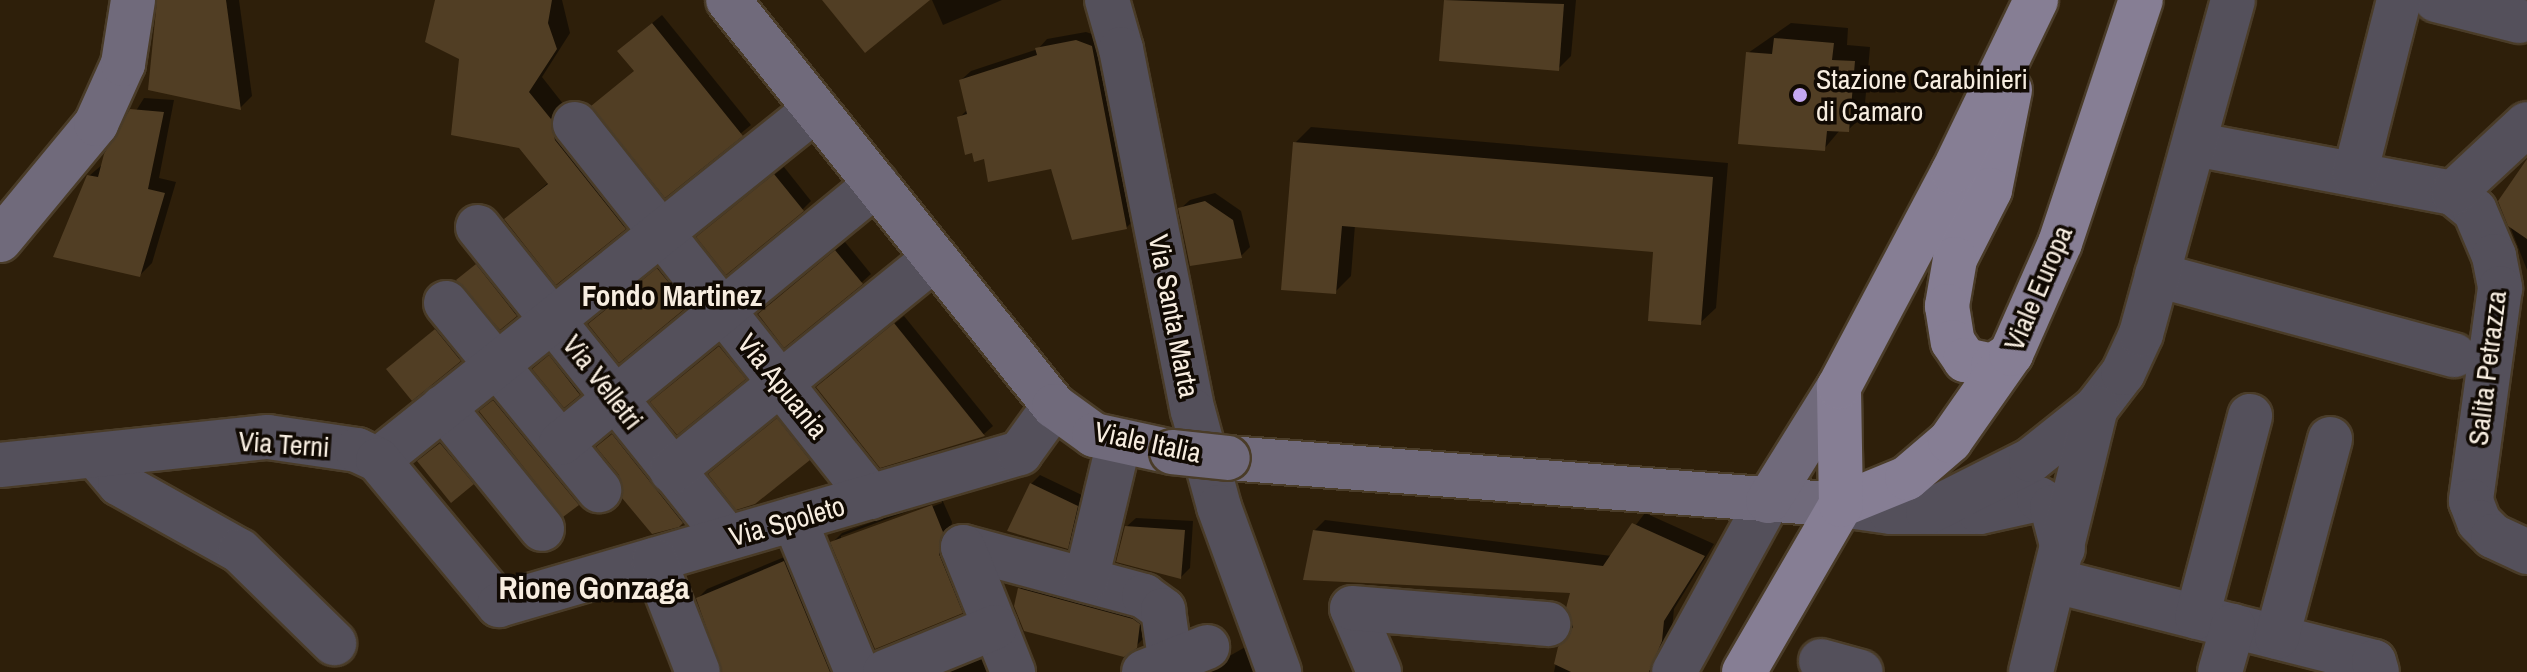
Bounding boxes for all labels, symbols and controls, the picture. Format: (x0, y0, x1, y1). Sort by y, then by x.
place label: Stazione Carabinieri di Camaro (1816, 62, 2028, 128)
marker: Stazione Carabinieri di Camaro (1791, 86, 1809, 104)
street label: Viale Europa (1997, 221, 2079, 355)
street label: Via Santa Marta (1142, 232, 1206, 400)
district label: Fondo Martinez (582, 277, 762, 313)
street label: Salita Petrazza (2461, 289, 2513, 447)
street label: Via Apuania (730, 326, 836, 446)
street label: Via Velletri (556, 328, 650, 436)
street label: Viale Italia (1092, 414, 1204, 470)
street label: Via Terni (237, 424, 331, 464)
street label: Via Spoleto (725, 489, 849, 553)
district label: Rione Gonzaga (498, 569, 690, 607)

